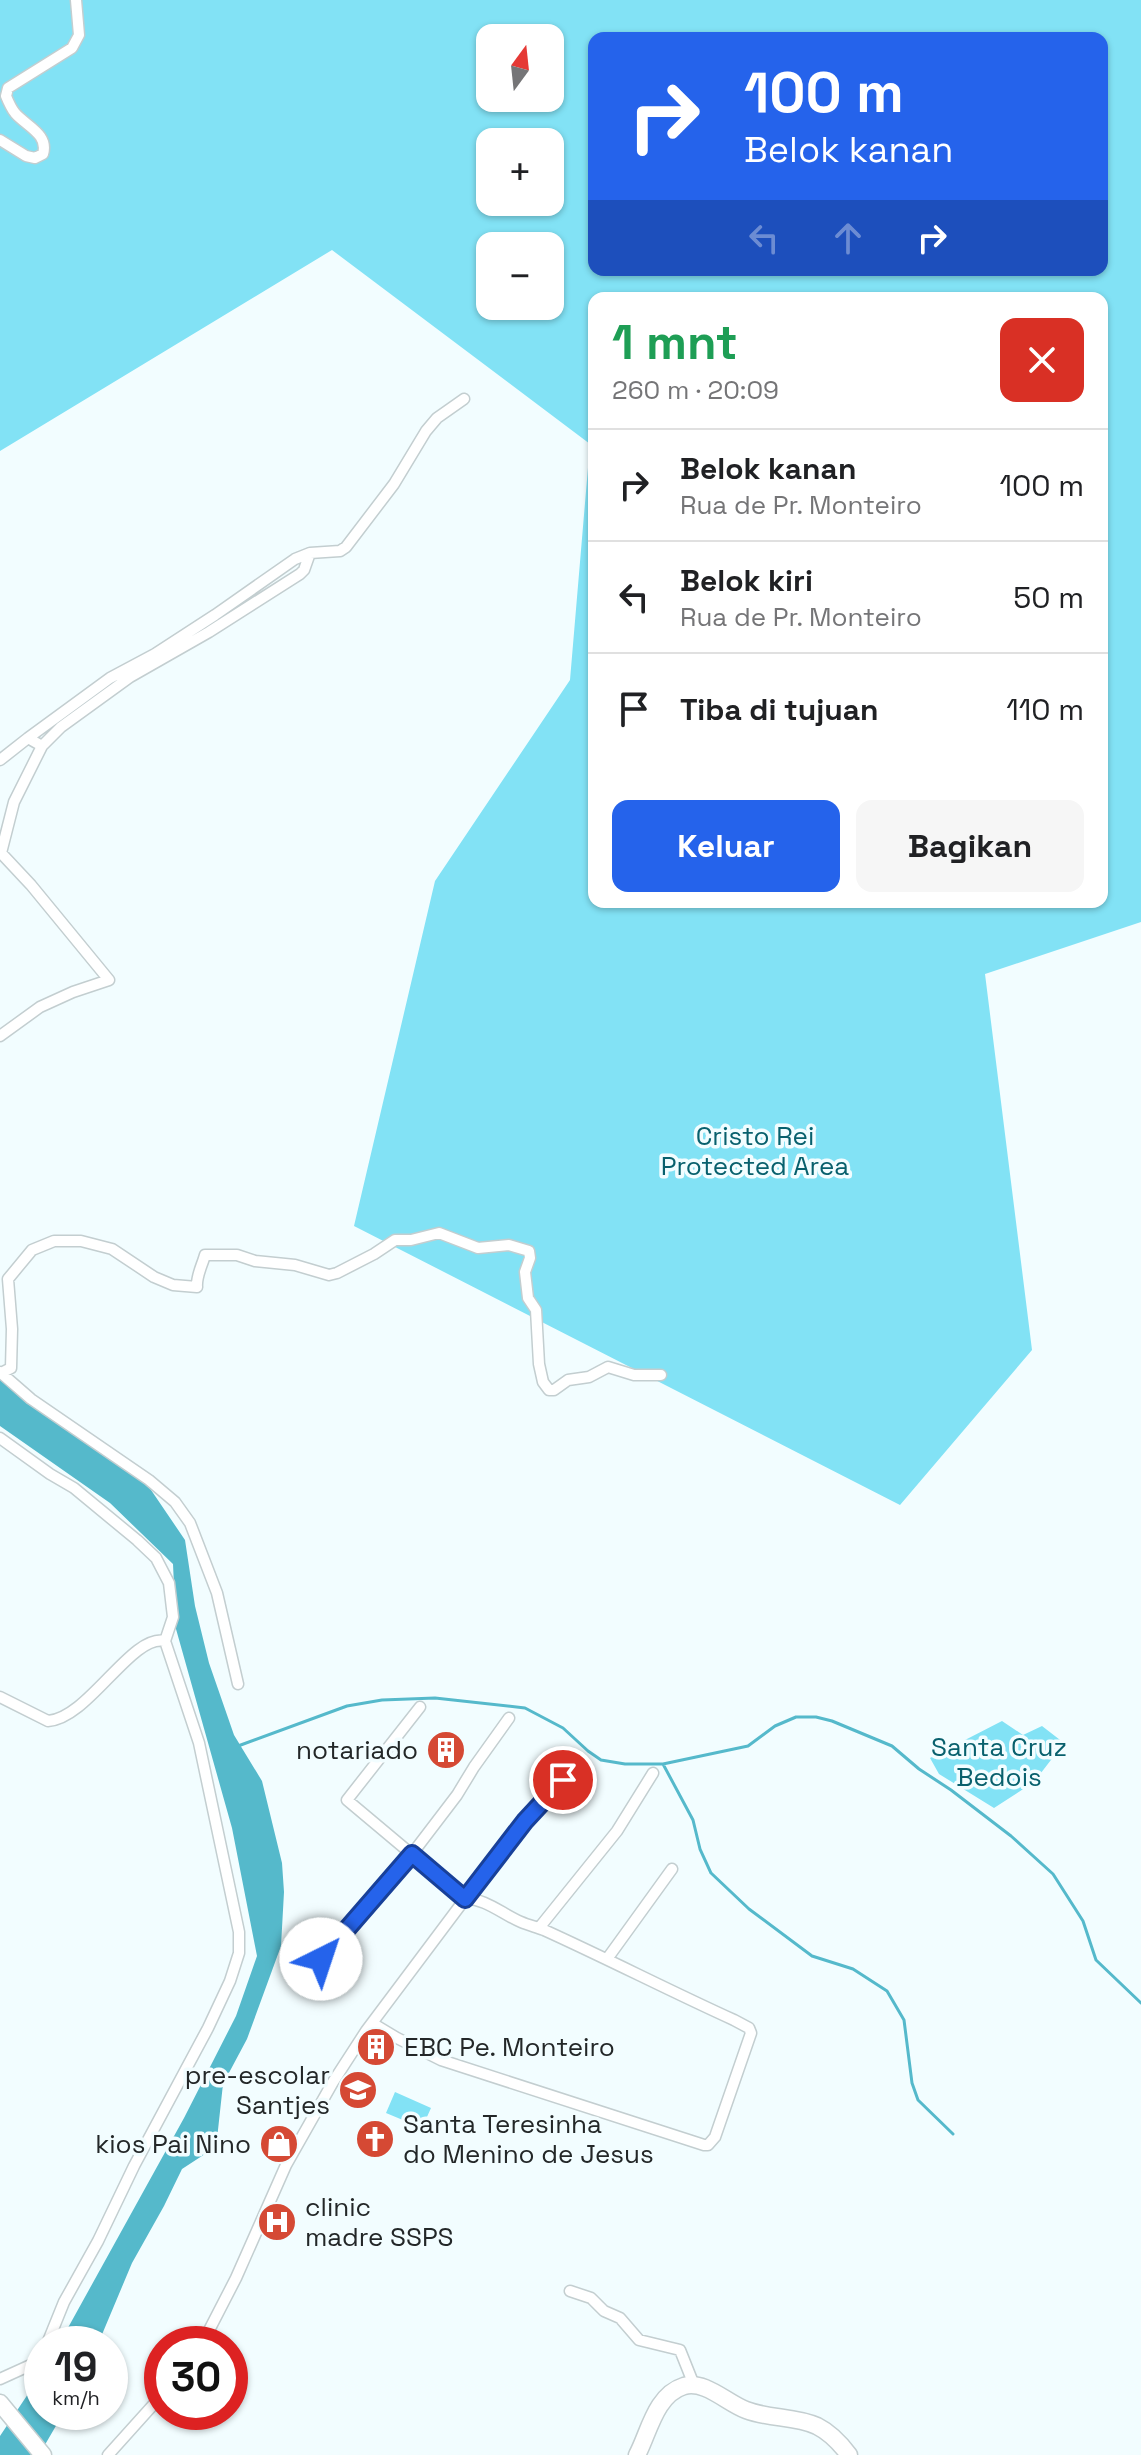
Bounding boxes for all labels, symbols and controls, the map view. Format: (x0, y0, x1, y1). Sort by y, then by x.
north arrow (476, 24, 564, 112)
map controls (476, 24, 564, 320)
text: 100 m (744, 57, 904, 128)
icon: right (612, 64, 716, 168)
text: Belok kanan (744, 127, 953, 173)
button: + (476, 128, 564, 216)
icon: left (742, 216, 786, 260)
icon: ahead (826, 216, 870, 260)
icon: right (910, 216, 954, 260)
button: − (476, 232, 564, 320)
text: 1 mnt (612, 312, 738, 373)
button: close (1000, 318, 1084, 402)
text: 260 m · 20:09 (612, 373, 779, 407)
text: Belok kanan (680, 449, 856, 488)
icon: right (612, 463, 656, 507)
text: 100 m (999, 466, 1084, 505)
text: Rua de Pr. Monteiro (680, 488, 922, 522)
text: Belok kiri (680, 561, 813, 600)
icon: left (612, 575, 656, 619)
text: 50 m (1013, 578, 1084, 617)
text: Rua de Pr. Monteiro (680, 600, 922, 634)
icon: arrive (612, 687, 656, 731)
text: Tiba di tujuan (680, 690, 879, 729)
text: 110 m (1006, 690, 1084, 729)
button: Keluar (612, 800, 840, 892)
button: Bagikan (856, 800, 1084, 892)
park label: Cristo Rei Protected Area (661, 1119, 849, 1183)
building icon: notariado (425, 1729, 467, 1771)
park label: Santa Cruz Bedois (931, 1730, 1067, 1794)
place label: notariado (296, 1733, 418, 1767)
pin (529, 1746, 597, 1814)
icon: arrive (541, 1758, 585, 1802)
position arrow (279, 1917, 363, 2001)
building icon: EBC Pe. Monteiro (355, 2026, 397, 2068)
place label: EBC Pe. Monteiro (404, 2030, 615, 2064)
place label: pre-escolar Santjes (185, 2058, 330, 2122)
school or university icon: pre-escolar Santjes (337, 2069, 379, 2111)
place label: Santa Teresinha do Menino de Jesus (403, 2107, 654, 2171)
church icon: Santa Teresinha do Menino de Jesus (354, 2118, 396, 2160)
shop icon: kios Pai Nino (258, 2123, 300, 2165)
place label: kios Pai Nino (95, 2127, 251, 2161)
place label: clinic madre SSPS (305, 2190, 454, 2254)
hospital icon: clinic madre SSPS (256, 2201, 298, 2243)
speed limit sign: 30 (144, 2326, 248, 2430)
text: 19 (55, 2342, 97, 2393)
text: km/h (52, 2385, 100, 2411)

